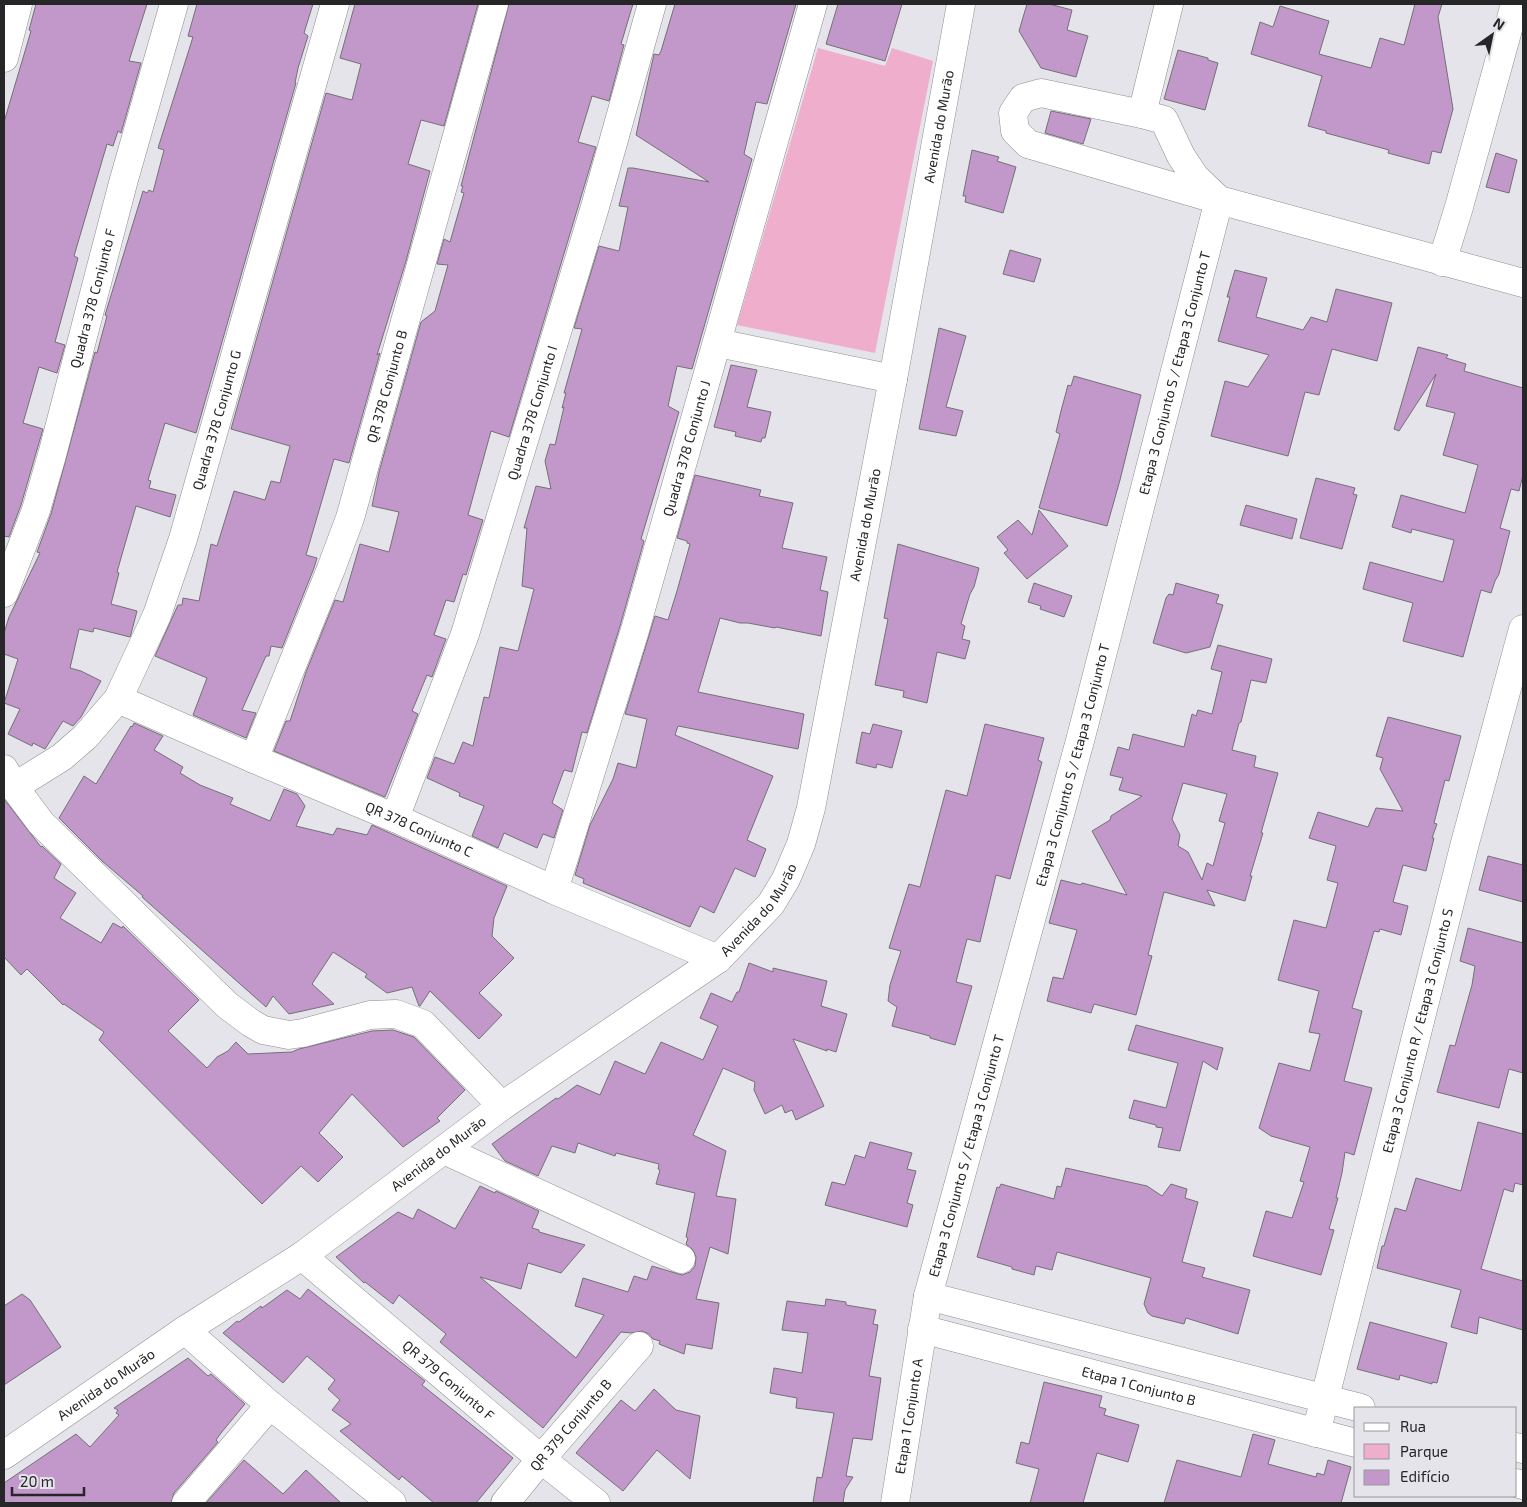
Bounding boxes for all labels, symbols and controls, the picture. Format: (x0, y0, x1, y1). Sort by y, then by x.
north arrow (1467, 10, 1517, 60)
text: N (1490, 14, 1508, 34)
street label: Avenida do Murão (920, 69, 957, 184)
street label: Quadra 378 Conjunto F (66, 226, 119, 370)
street label: Etapa 3 Conjunto S / Etapa 3 Conjunto T (1135, 249, 1214, 496)
street label: QR 378 Conjunto B (362, 328, 410, 445)
street label: Quadra 378 Conjunto I (503, 343, 560, 482)
street label: Quadra 378 Conjunto G (188, 348, 244, 492)
street label: Quadra 378 Conjunto J (659, 378, 714, 518)
street label: Avenida do Murão (846, 467, 884, 582)
street label: Etapa 3 Conjunto S / Etapa 3 Conjunto T (1031, 642, 1113, 888)
street label: QR 378 Conjunto C (363, 798, 476, 860)
street label: Avenida do Murão (716, 861, 800, 959)
street label: Etapa 3 Conjunto R / Etapa 3 Conjunto S (1378, 906, 1456, 1155)
street label: Etapa 3 Conjunto S / Etapa 3 Conjunto T (925, 1032, 1007, 1279)
street label: Avenida do Murão (387, 1112, 489, 1194)
street label: QR 379 Conjunto F (399, 1336, 498, 1424)
street label: Avenida do Murão (54, 1345, 158, 1424)
street label: Etapa 1 Conjunto A (891, 1357, 926, 1475)
street label: Etapa 1 Conjunto B (1080, 1362, 1198, 1409)
street label: QR 379 Conjunto B (526, 1375, 615, 1474)
legend (1354, 1407, 1517, 1497)
text: Rua (1400, 1417, 1426, 1435)
text: Parque (1400, 1442, 1448, 1460)
scale bar (12, 1464, 85, 1496)
text: Edifício (1400, 1467, 1450, 1485)
text: 20 m (20, 1472, 54, 1490)

